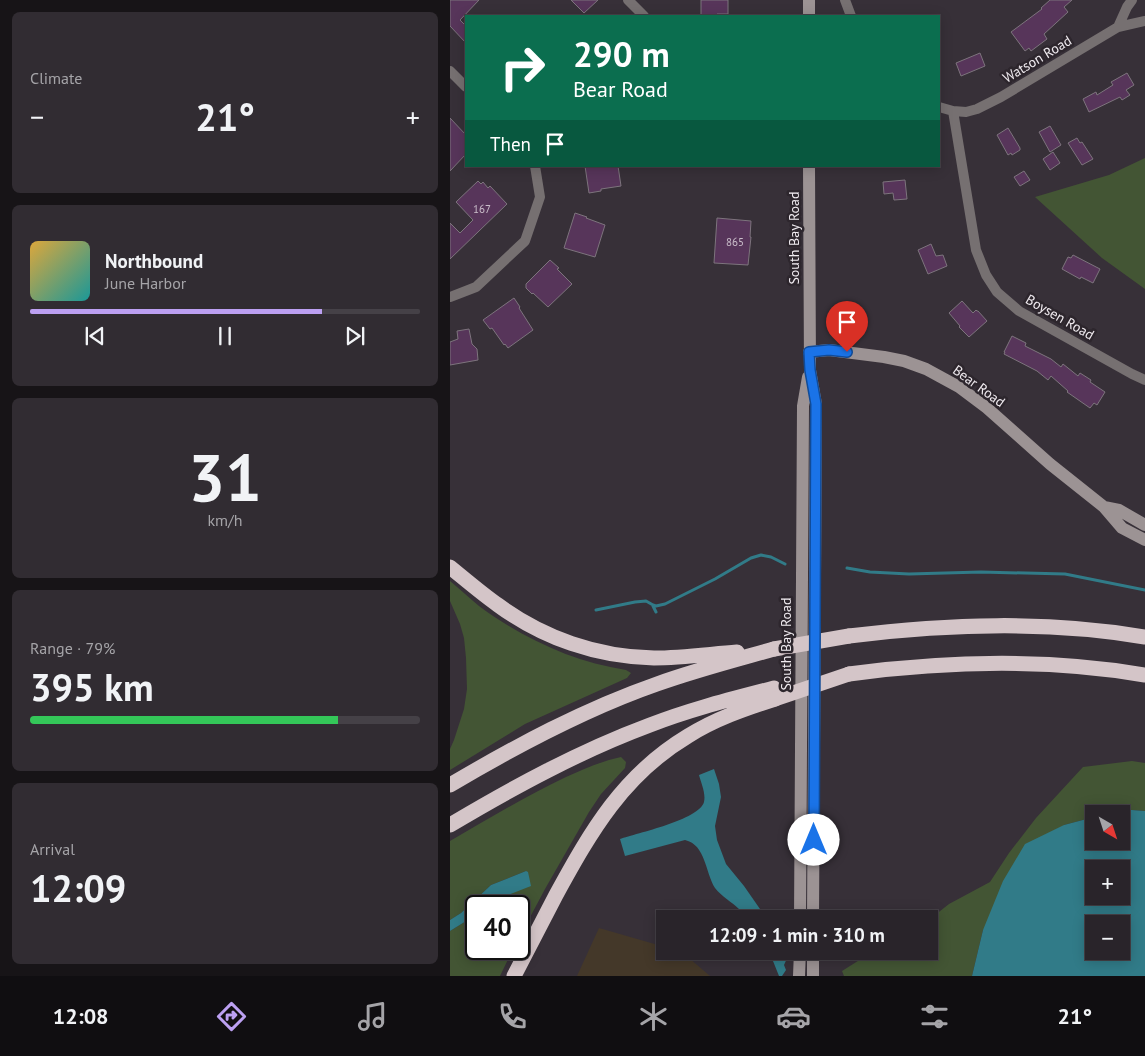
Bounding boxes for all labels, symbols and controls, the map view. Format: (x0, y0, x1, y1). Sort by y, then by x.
text: 290 m (573, 31, 670, 77)
street label: Watson Road (999, 31, 1075, 87)
icon: right (490, 35, 555, 100)
text: Climate (30, 68, 82, 88)
text: Bear Road (573, 75, 668, 103)
text: 21° (195, 92, 255, 141)
text: − (30, 98, 44, 135)
text: + (406, 98, 420, 135)
icon: arrive (541, 130, 569, 158)
text: Then (490, 132, 531, 156)
street label: South Bay Road (785, 191, 803, 285)
house number: 167 (473, 202, 491, 216)
house number: 865 (726, 235, 744, 249)
text: Northbound (105, 249, 203, 273)
text: June Harbor (105, 273, 186, 293)
street label: Boysen Road (1023, 290, 1097, 344)
pin (826, 301, 868, 352)
icon: arrive (833, 308, 861, 336)
icon: previous (81, 322, 109, 350)
icon: pause (211, 322, 239, 350)
icon: next (341, 322, 369, 350)
street label: Bear Road (949, 361, 1009, 411)
text: 31 (188, 435, 262, 519)
text: km/h (207, 510, 243, 530)
street label: South Bay Road (777, 597, 795, 691)
text: Range · 79% (30, 638, 115, 658)
text: 395 km (30, 662, 154, 711)
north arrow (1085, 805, 1130, 850)
map controls (1085, 805, 1130, 960)
position arrow (787, 813, 839, 865)
text: Arrival (30, 839, 75, 859)
button: + (1085, 860, 1130, 905)
text: 12:09 (30, 863, 126, 912)
speed limit sign: 40 (465, 895, 530, 960)
button: − (1085, 915, 1130, 960)
text: 12:09 · 1 min · 310 m (709, 923, 885, 947)
icon: directions (214, 999, 249, 1034)
icon: music (355, 999, 390, 1034)
icon: phone (495, 999, 530, 1034)
icon: climate (636, 999, 671, 1034)
icon: car (776, 999, 811, 1034)
icon: filters (917, 999, 952, 1034)
text: 12:08 (53, 1002, 109, 1030)
text: 21° (1058, 1002, 1092, 1030)

